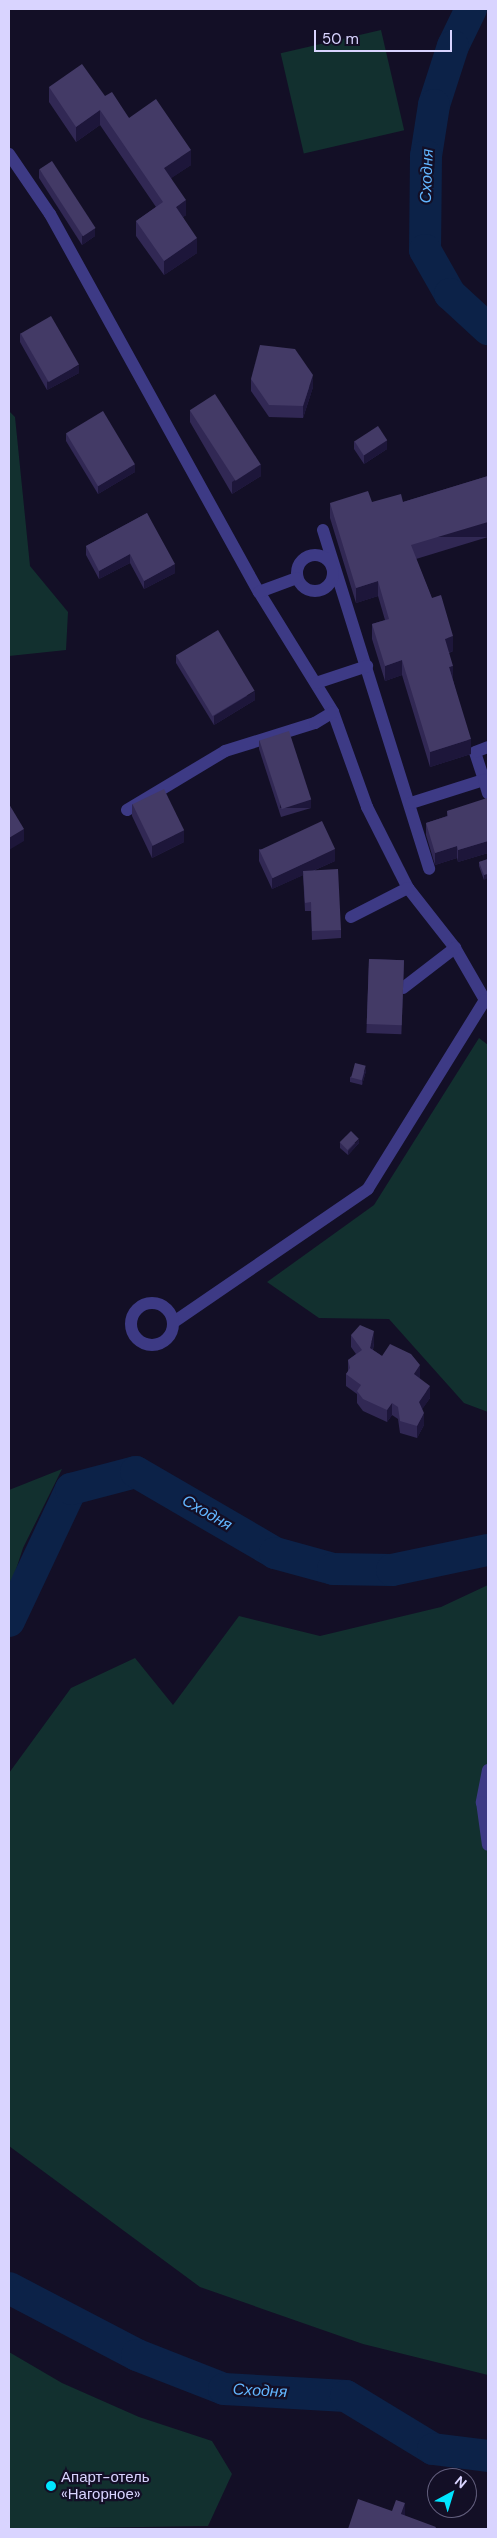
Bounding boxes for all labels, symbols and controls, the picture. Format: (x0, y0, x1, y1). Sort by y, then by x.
scale bar (317, 20, 454, 52)
text: 50 m (322, 29, 359, 49)
water label: Сходня (416, 148, 438, 204)
water label: Сходня (179, 1491, 235, 1535)
water label: Сходня (232, 2380, 288, 2402)
place label: Апарт-отель «Нагорное» (61, 2468, 150, 2503)
north arrow (427, 2468, 477, 2518)
text: N (451, 2472, 470, 2492)
marker: Апарт-отель «Нагорное» (45, 2480, 57, 2492)

